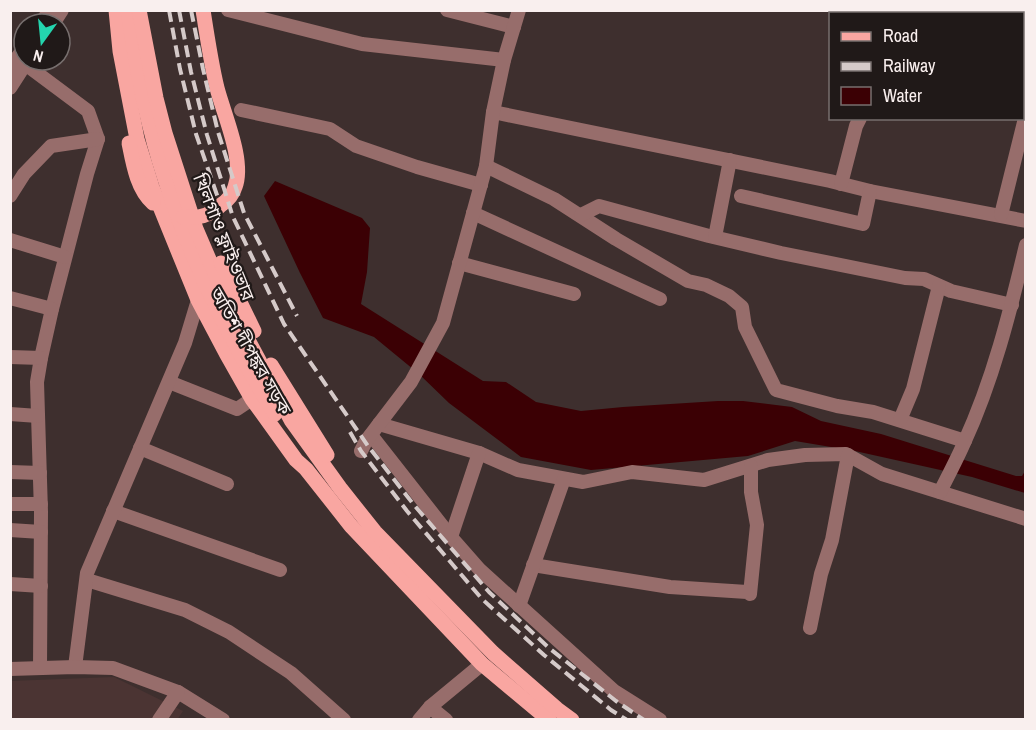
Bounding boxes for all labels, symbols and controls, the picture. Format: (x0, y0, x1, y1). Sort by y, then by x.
north arrow (12, 12, 72, 72)
legend (829, 12, 1024, 120)
text: Road (883, 23, 918, 48)
text: N (31, 45, 46, 68)
text: Railway (883, 53, 936, 78)
text: Water (883, 83, 922, 108)
street label: খিলগাও ফ্লাইওভার (187, 169, 261, 304)
street label: অতিশ দীপঙ্কর সড়ক (204, 282, 298, 420)

